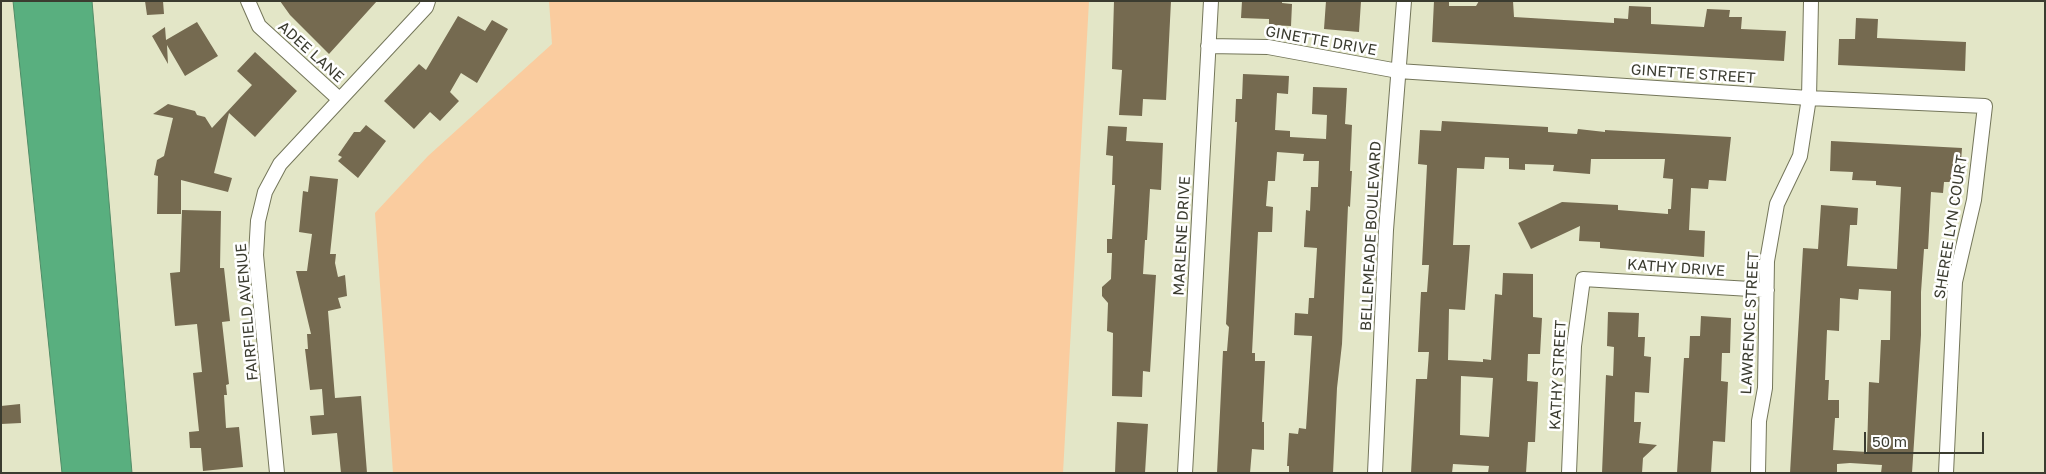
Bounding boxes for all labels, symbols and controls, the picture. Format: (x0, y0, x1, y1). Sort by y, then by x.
street label: ADEE LANE (274, 18, 348, 86)
street label: GINETTE DRIVE (1264, 22, 1378, 60)
street label: GINETTE STREET (1630, 61, 1756, 87)
street label: BELLEMEADE BOULEVARD (1357, 141, 1385, 331)
street label: SHEREE LYN COURT (1931, 154, 1971, 300)
street label: MARLENE DRIVE (1170, 176, 1194, 296)
street label: FAIRFIELD AVENUE (232, 242, 262, 382)
street label: LAWRENCE STREET (1737, 251, 1763, 395)
street label: KATHY DRIVE (1626, 256, 1726, 280)
street label: KATHY STREET (1546, 319, 1570, 431)
scale bar (1866, 422, 1986, 454)
text: 50 m (1872, 432, 1907, 450)

